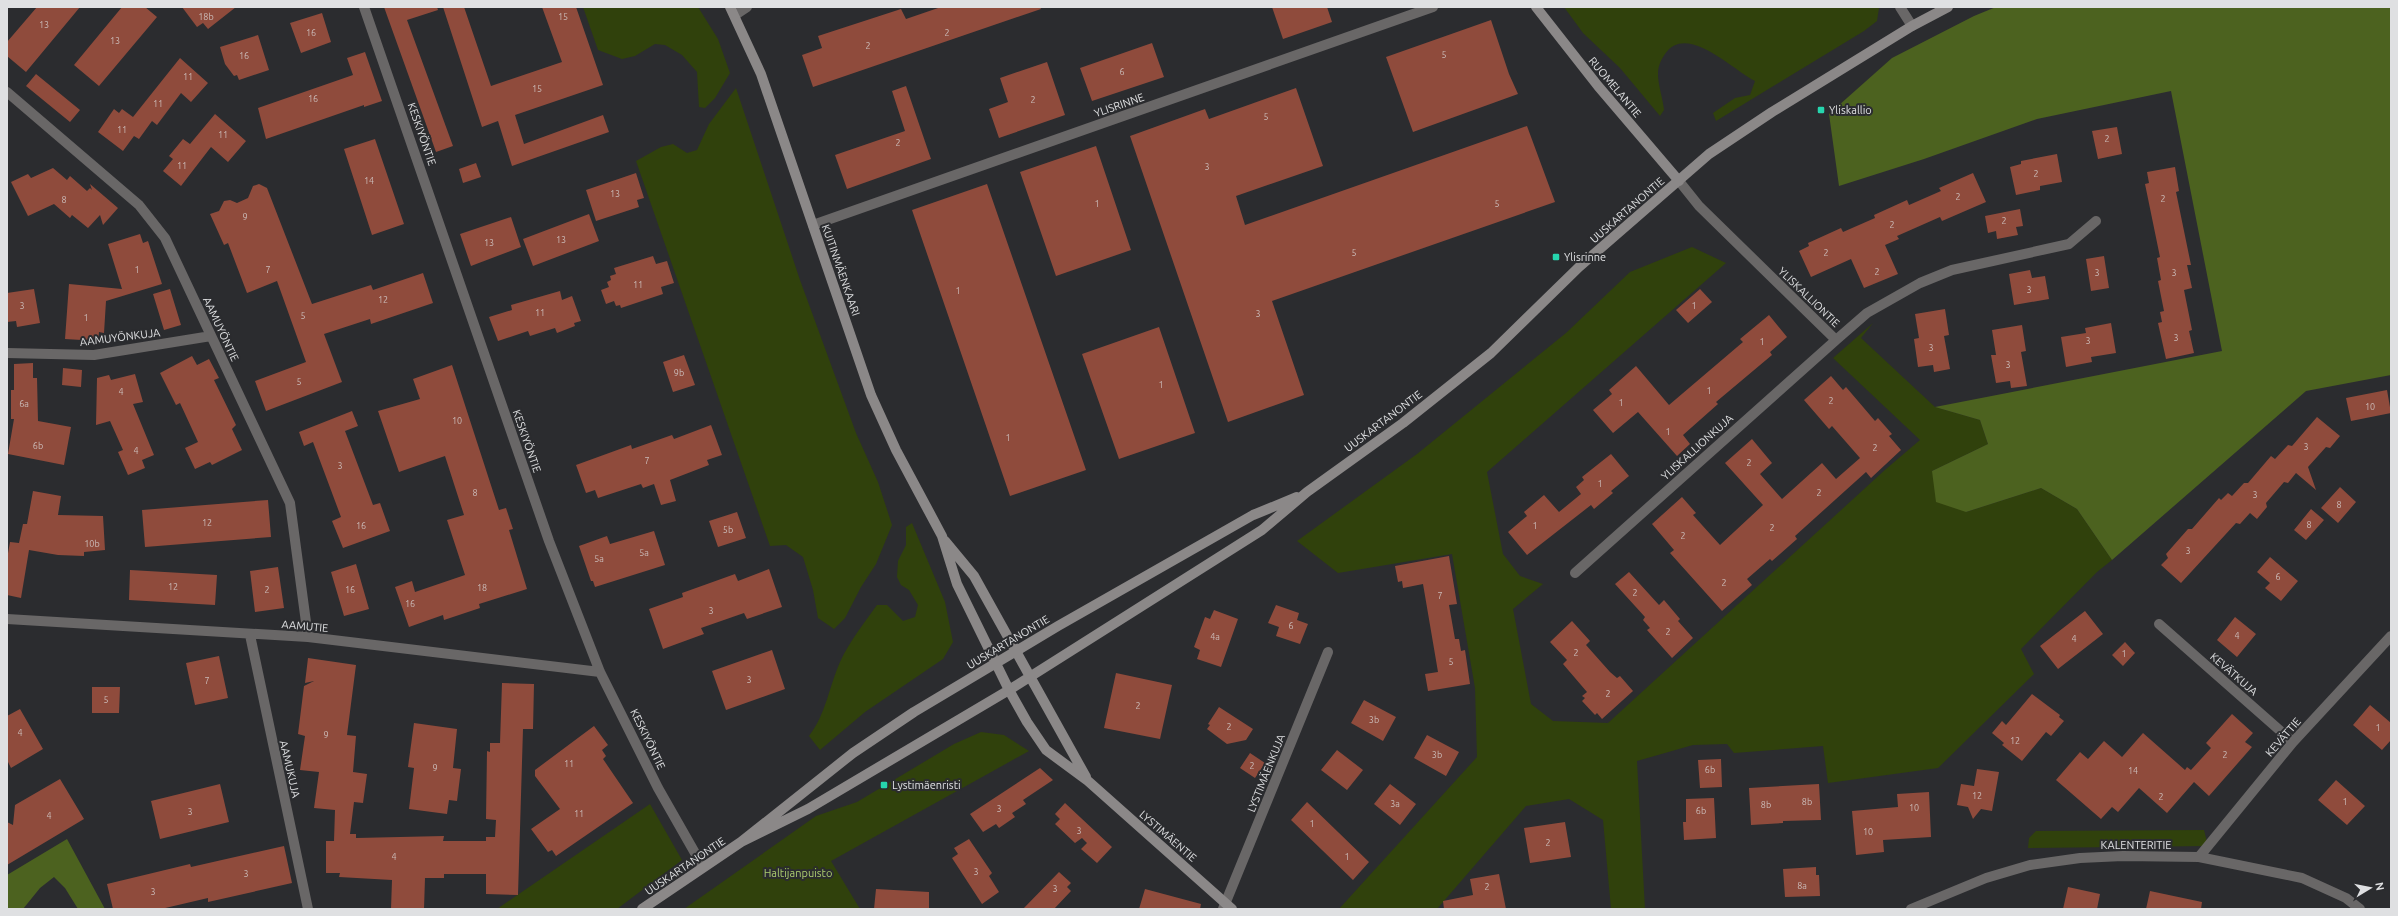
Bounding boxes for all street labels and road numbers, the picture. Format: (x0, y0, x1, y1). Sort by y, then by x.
street label: RUOMELANTIE (1586, 55, 1644, 119)
street label: YLISRINNE (1092, 91, 1146, 119)
street label: KESKIYÖNTIE (406, 101, 438, 167)
street label: UUSKARTANONTIE (1588, 175, 1666, 245)
street label: KUITINMÄENKAARI (820, 223, 862, 317)
street label: YLISKALLIONTIE (1776, 265, 1842, 329)
street label: AAMUYÖNTIE (201, 295, 241, 363)
street label: AAMUYÖNKUJA (79, 326, 162, 348)
street label: UUSKARTANONTIE (1342, 388, 1424, 454)
street label: KESKIYÖNTIE (511, 408, 543, 474)
street label: YLISKALLIONKUJA (1659, 411, 1736, 482)
street label: UUSKARTANONTIE (965, 613, 1051, 671)
street label: AAMUTIE (281, 618, 329, 634)
street label: KEVÄTKUJA (2208, 650, 2261, 698)
street label: KESKIYÖNTIE (628, 707, 668, 771)
street label: KEVÄTTIE (2263, 715, 2303, 759)
street label: LYSTIMÄENKUJA (1245, 732, 1287, 814)
street label: AAMUKUJA (278, 739, 303, 800)
street label: LYSTIMÄENTIE (1137, 808, 1199, 864)
street label: UUSKARTANONTIE (643, 835, 727, 897)
street label: KALENTERITIE (2101, 839, 2171, 851)

